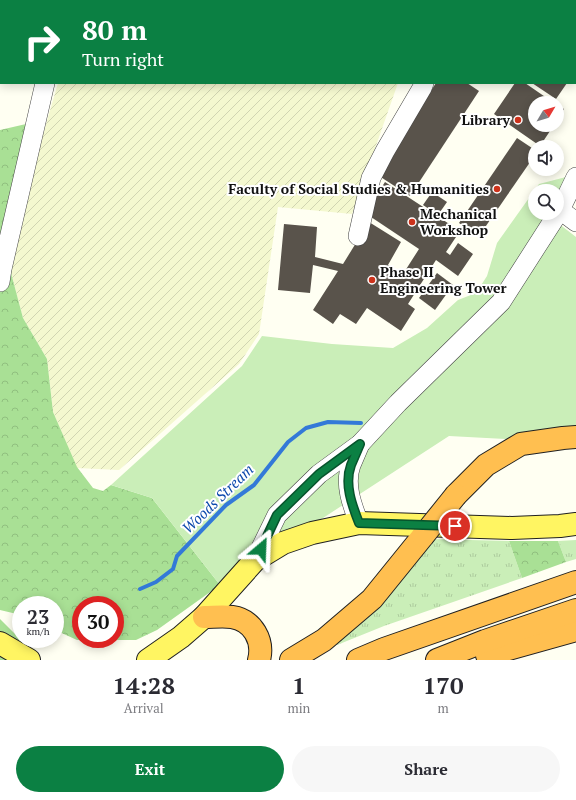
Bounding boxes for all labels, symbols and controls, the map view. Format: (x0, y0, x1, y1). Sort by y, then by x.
text: 80 m (82, 11, 147, 48)
icon: right (16, 16, 68, 68)
text: Turn right (82, 47, 164, 71)
north arrow (528, 96, 564, 132)
map controls (528, 96, 564, 220)
place label: Library (462, 110, 511, 129)
marker: Library (513, 115, 523, 125)
button: sound (528, 140, 564, 176)
place label: Faculty of Social Studies & Humanities (228, 179, 489, 198)
marker: Faculty of Social Studies & Humanities (492, 184, 502, 194)
button: search (528, 184, 564, 220)
place label: Mechanical Workshop (420, 204, 497, 239)
marker: Mechanical Workshop (407, 217, 417, 227)
place label: Phase II Engineering Tower (380, 262, 507, 297)
marker: Phase II Engineering Tower (367, 275, 377, 285)
water label: Woods Stream (177, 459, 257, 537)
pin (438, 509, 472, 543)
icon: arrive (444, 515, 466, 537)
position arrow (240, 528, 282, 570)
speed limit sign: 30 (72, 596, 124, 648)
text: 23 (27, 603, 49, 630)
text: km/h (26, 625, 50, 638)
text: 14:28 (112, 669, 175, 701)
text: 1 (292, 669, 306, 701)
text: 170 (423, 669, 463, 701)
text: Arrival (124, 699, 164, 717)
text: min (287, 699, 310, 717)
text: m (438, 699, 449, 717)
button: Exit (16, 746, 284, 792)
button: Share (292, 746, 560, 792)

